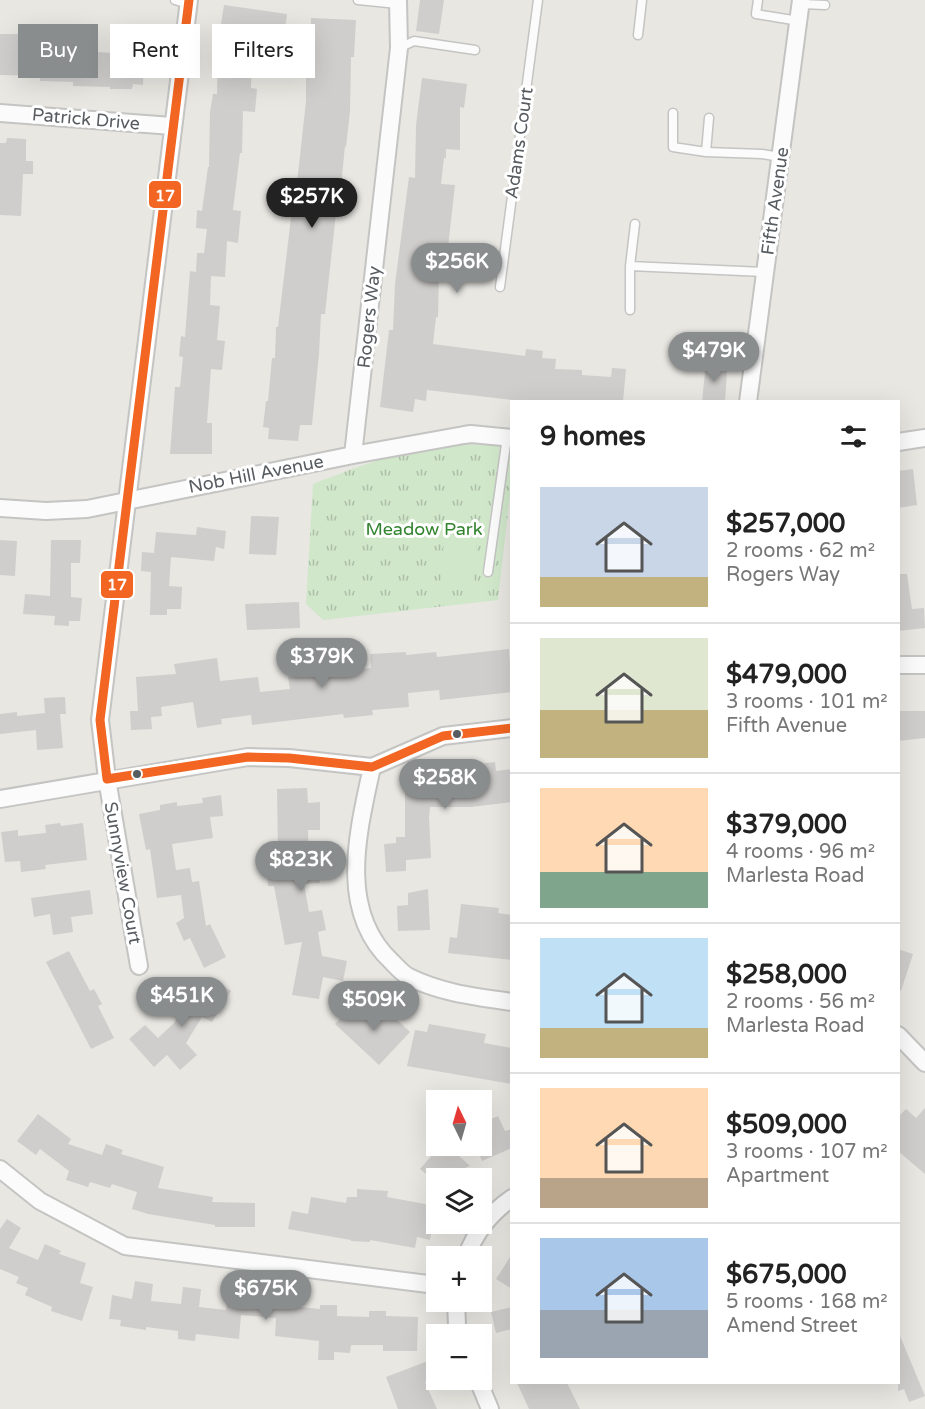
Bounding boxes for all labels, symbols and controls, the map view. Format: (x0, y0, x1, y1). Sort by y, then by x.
chip: Buy (18, 24, 98, 78)
chip: Rent (110, 24, 200, 78)
chip: Filters (212, 24, 315, 78)
street label: Adams Court (500, 86, 538, 200)
street label: Patrick Drive (31, 103, 141, 135)
street label: Fifth Avenue (757, 146, 793, 256)
pin: $257K (270, 178, 354, 229)
line badge: 17 (148, 180, 182, 209)
text: $257K (280, 185, 344, 209)
text: 17 (155, 186, 175, 206)
pin: $256K (415, 243, 499, 294)
text: $256K (425, 250, 489, 274)
street label: Rogers Way (353, 264, 385, 369)
pin: $479K (672, 332, 756, 383)
text: $479K (682, 339, 746, 363)
icon: filters (837, 420, 870, 453)
text: 9 homes (540, 421, 646, 452)
street label: Nob Hill Avenue (187, 450, 325, 498)
text: $257,000 (726, 508, 845, 539)
icon: home (588, 511, 660, 583)
park label: Meadow Park (366, 518, 483, 540)
text: 2 rooms · 62 m² (726, 539, 875, 563)
text: Rogers Way (726, 563, 840, 587)
line badge: 17 (100, 570, 134, 599)
text: 17 (107, 575, 127, 595)
pin: $379K (280, 638, 364, 689)
text: $379K (290, 645, 354, 669)
text: $479,000 (726, 659, 847, 690)
icon: home (588, 662, 660, 734)
text: 3 rooms · 101 m² (726, 690, 888, 714)
text: Fifth Avenue (726, 714, 847, 738)
unlabelled marker (451, 728, 463, 740)
pin: $258K (403, 759, 487, 810)
text: $258K (413, 766, 477, 790)
unlabelled marker (131, 768, 143, 780)
street label: Sunnyview Court (100, 800, 146, 946)
text: $379,000 (726, 809, 847, 840)
icon: home (588, 812, 660, 884)
text: 4 rooms · 96 m² (726, 840, 875, 864)
pin: $823K (259, 841, 343, 892)
text: $823K (269, 848, 333, 872)
text: Marlesta Road (726, 864, 864, 888)
text: $258,000 (726, 959, 847, 990)
icon: home (588, 962, 660, 1034)
pin: $451K (140, 977, 224, 1028)
pin: $509K (332, 981, 416, 1032)
text: $451K (150, 984, 214, 1008)
text: $509K (342, 988, 406, 1012)
text: 2 rooms · 56 m² (726, 990, 875, 1014)
text: Marlesta Road (726, 1014, 864, 1038)
north arrow (426, 1090, 492, 1156)
map controls (426, 1090, 492, 1390)
text: $509,000 (726, 1109, 847, 1140)
icon: home (588, 1112, 660, 1184)
text: 3 rooms · 107 m² (726, 1140, 888, 1164)
text: Apartment (726, 1164, 829, 1188)
button: layers (426, 1168, 492, 1234)
button: + (426, 1246, 492, 1312)
text: $675,000 (726, 1259, 846, 1290)
icon: home (588, 1262, 660, 1334)
pin: $675K (224, 1270, 308, 1321)
text: $675K (234, 1277, 298, 1301)
text: 5 rooms · 168 m² (726, 1290, 888, 1314)
text: Amend Street (726, 1314, 858, 1338)
button: − (426, 1324, 492, 1390)

